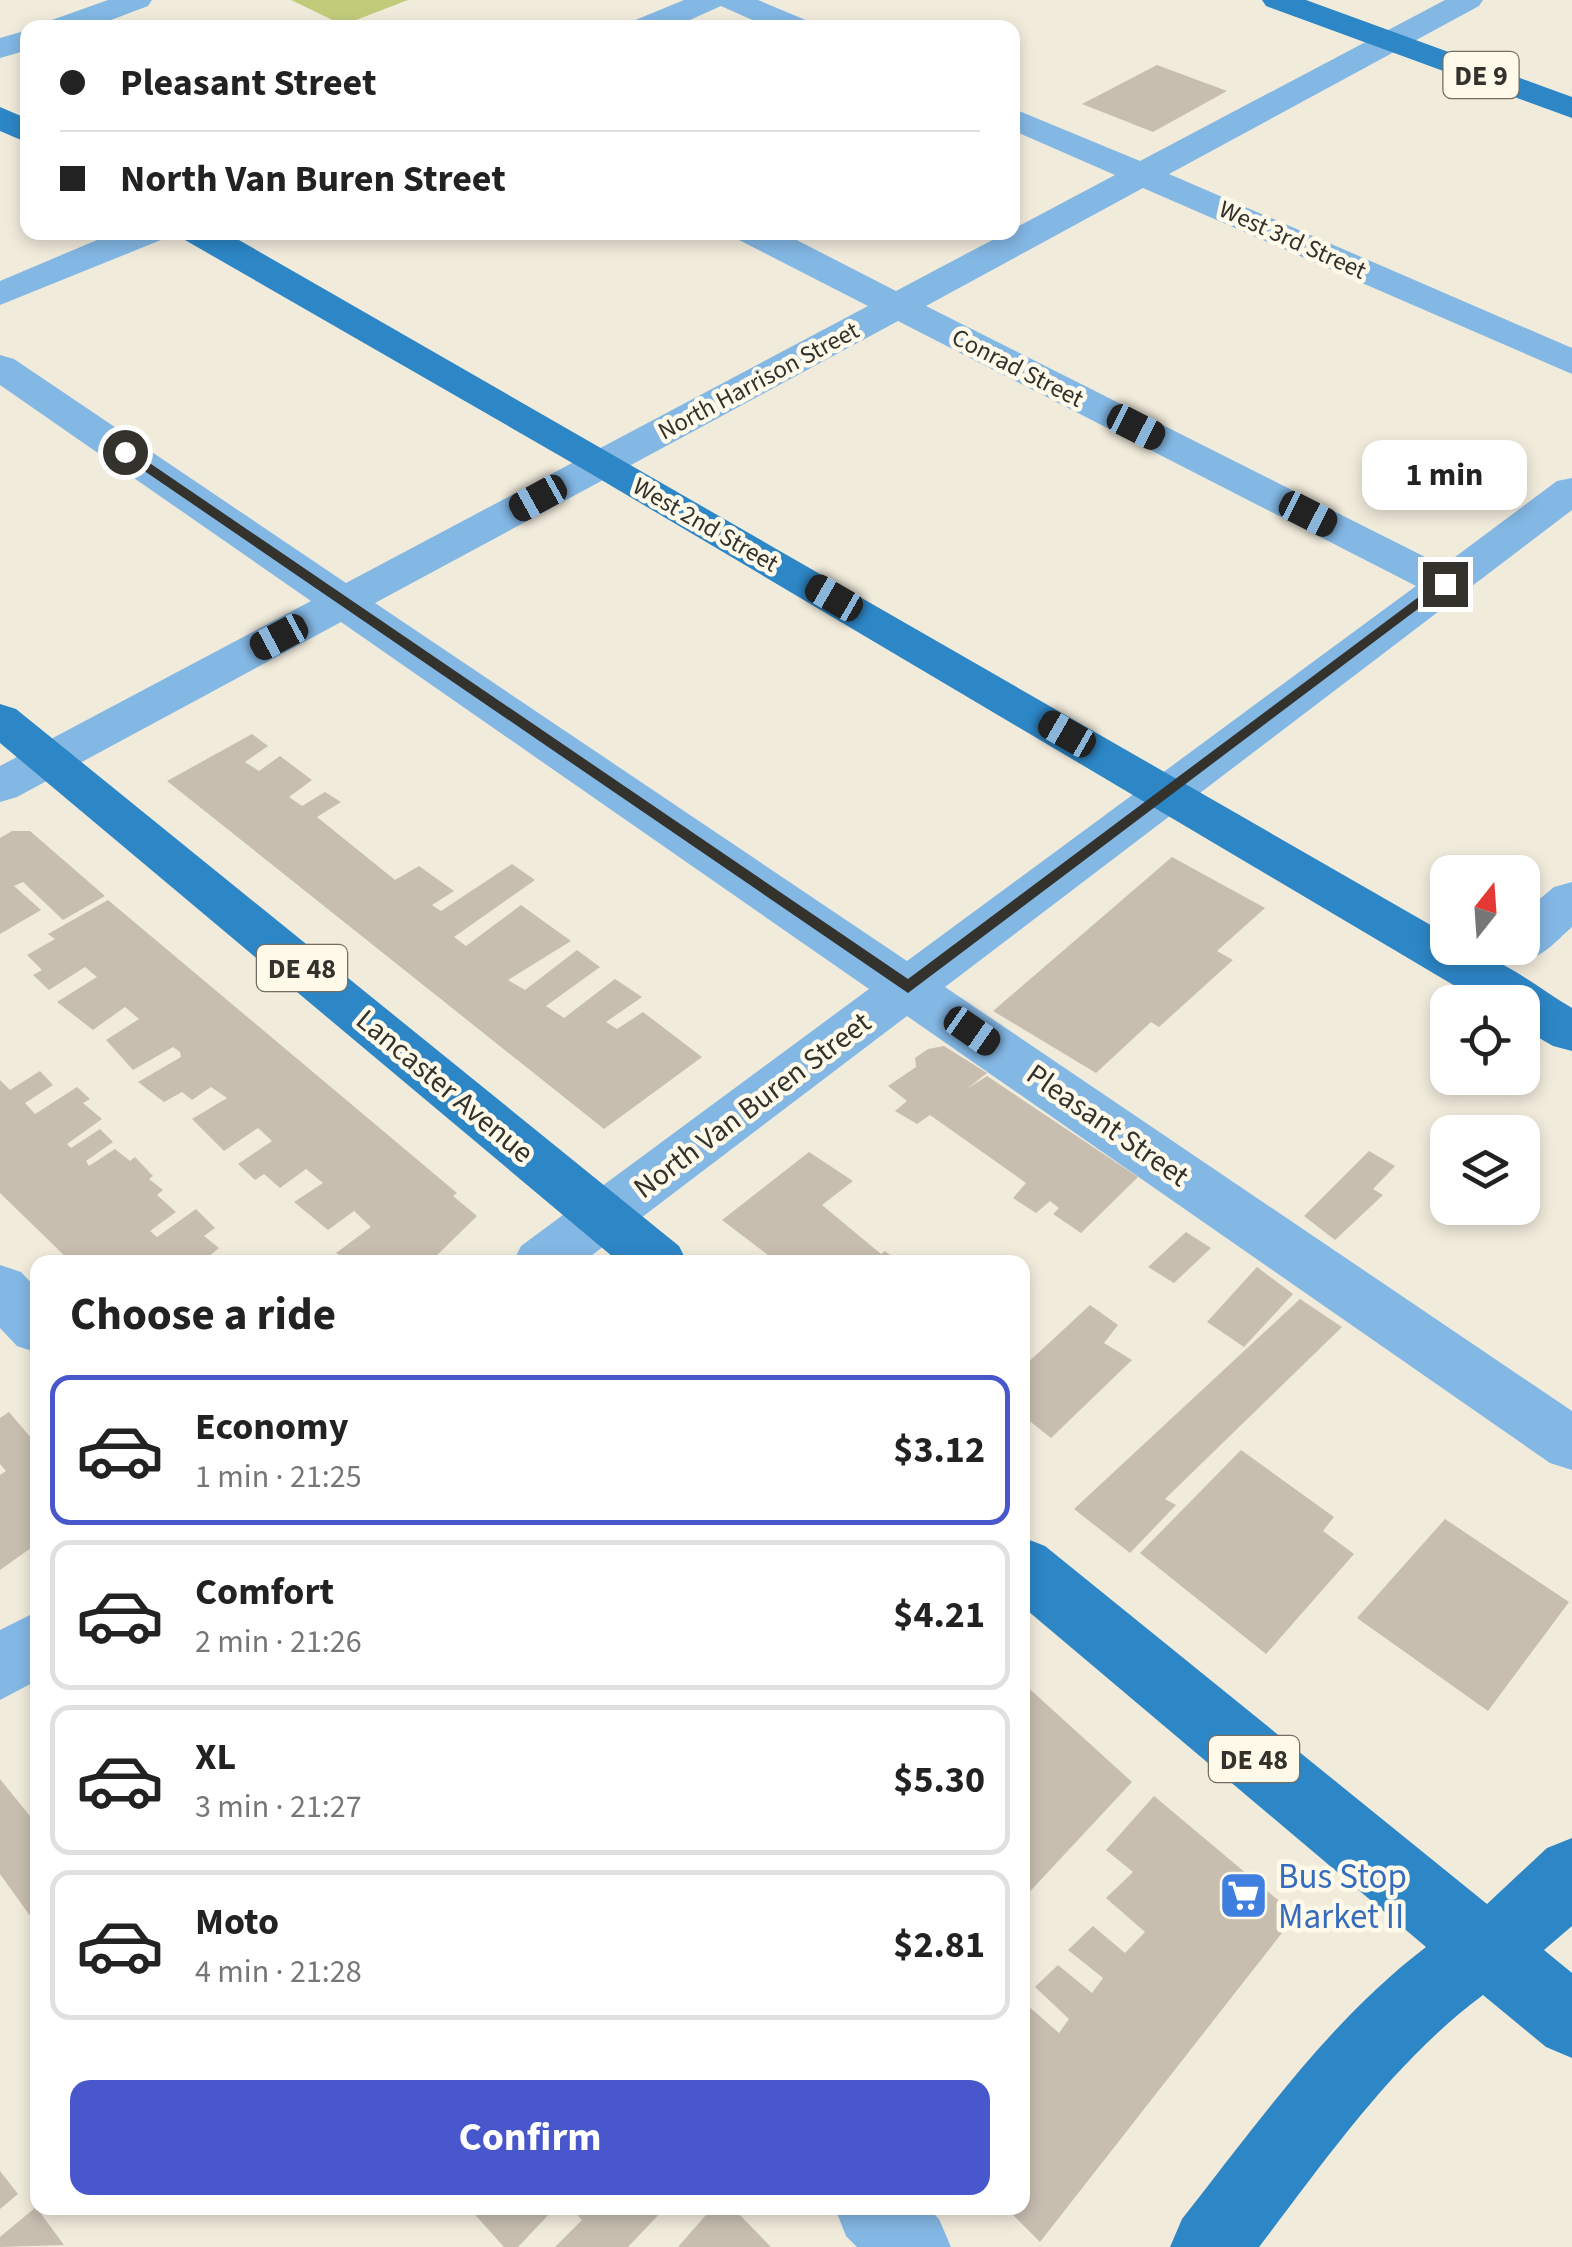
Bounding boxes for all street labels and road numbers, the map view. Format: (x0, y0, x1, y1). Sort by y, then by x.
road number: DE 9 (1444, 52, 1518, 98)
street label: West 3rd Street (1213, 191, 1373, 289)
street label: North Harrison Street (651, 312, 866, 449)
street label: Conrad Street (945, 319, 1090, 417)
street label: West 2nd Street (626, 469, 786, 581)
road number: DE 48 (257, 945, 347, 991)
street label: Lancaster Avenue (347, 999, 543, 1174)
street label: North Van Buren Street (625, 1002, 880, 1209)
street label: Pleasant Street (1018, 1053, 1198, 1197)
road number: DE 48 (1209, 1736, 1299, 1782)

